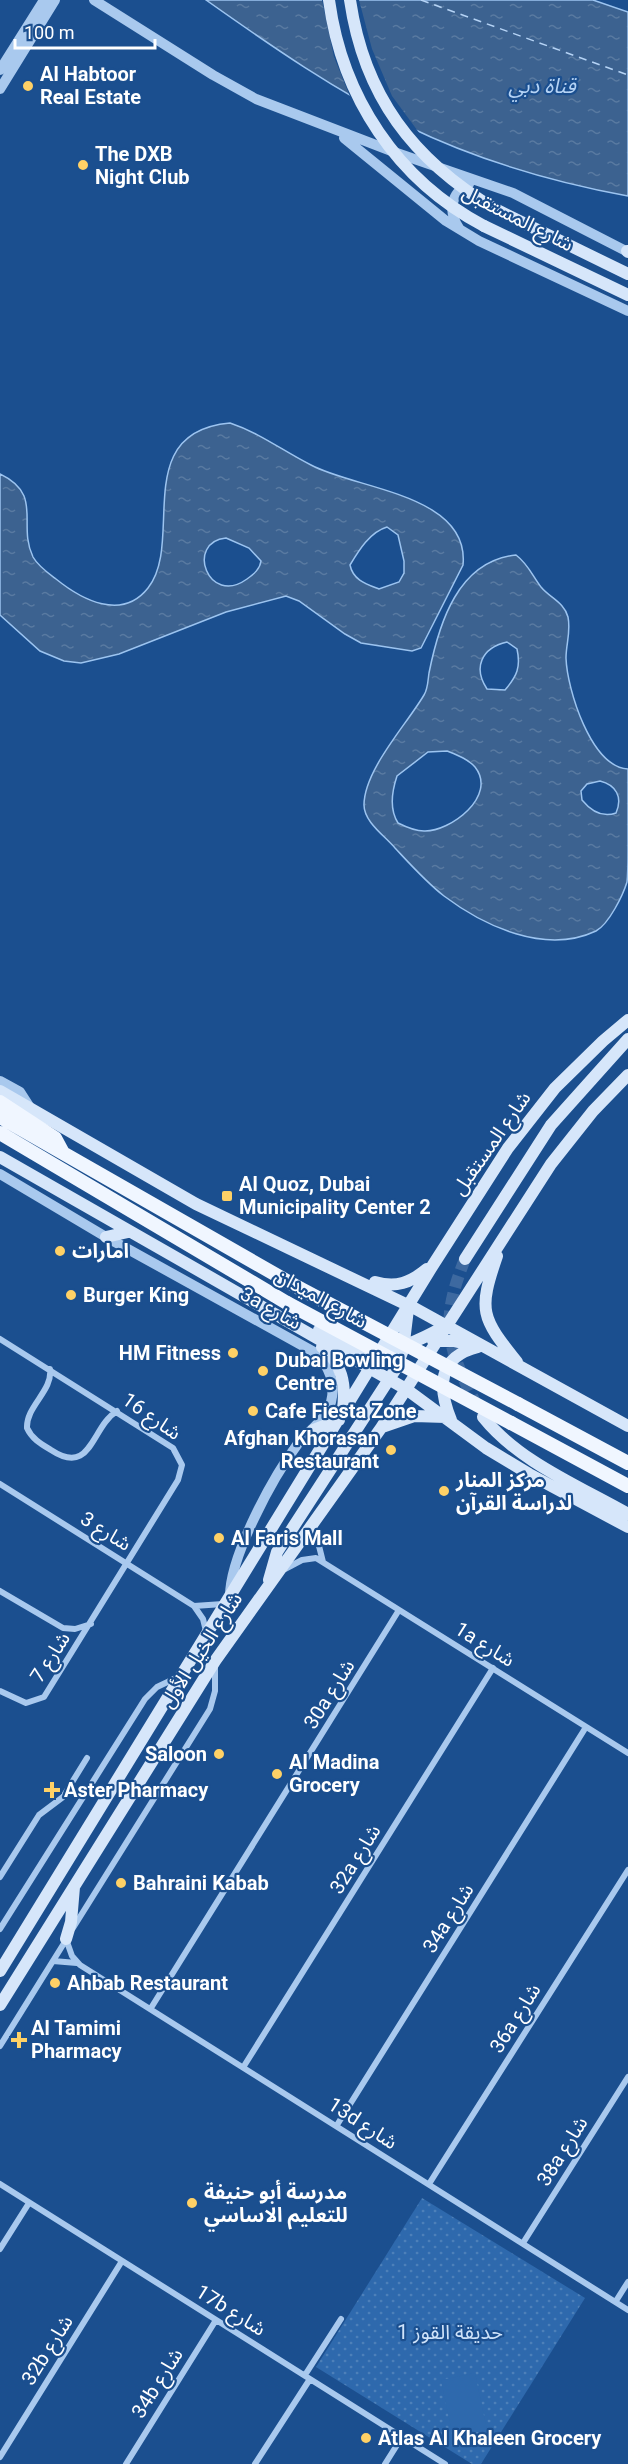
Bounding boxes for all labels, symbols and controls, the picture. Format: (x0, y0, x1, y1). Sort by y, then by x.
scale bar (15, 12, 154, 50)
text: 100 m (24, 22, 75, 43)
place label: Al Habtoor Real Estate (40, 62, 141, 109)
water label: قناة دبي (508, 74, 577, 102)
marker: Al Habtoor Real Estate (21, 79, 35, 93)
place label: The DXB Night Club (95, 142, 190, 189)
marker: The DXB Night Club (76, 158, 90, 172)
street label: شارع المستقبل (457, 180, 577, 259)
street label: شارع المستقبل (446, 1086, 538, 1201)
place label: Al Quoz, Dubai Municipality Center 2 (239, 1172, 431, 1219)
marker: Al Quoz, Dubai Municipality Center 2 (220, 1189, 234, 1203)
place label: امارات (72, 1239, 129, 1263)
marker: امارات (53, 1244, 67, 1258)
street label: شارع الميدان (269, 1263, 371, 1336)
street label: 3a شارع (235, 1281, 306, 1337)
place label: Burger King (83, 1283, 189, 1307)
marker: Burger King (64, 1288, 78, 1302)
place label: HM Fitness (119, 1341, 221, 1365)
marker: HM Fitness (226, 1346, 240, 1360)
place label: Dubai Bowling Centre (275, 1348, 403, 1395)
marker: Dubai Bowling Centre (256, 1364, 270, 1378)
street label: شارع 16 (116, 1387, 186, 1447)
place label: Cafe Fiesta Zone (265, 1399, 417, 1423)
marker: Cafe Fiesta Zone (246, 1404, 260, 1418)
place label: Afghan Khorasan Restaurant (224, 1426, 379, 1473)
marker: Afghan Khorasan Restaurant (384, 1443, 398, 1457)
place label: مركز المنار لدراسة القرآن (455, 1468, 572, 1515)
marker: مركز المنار لدراسة القرآن (437, 1484, 451, 1498)
street label: شارع 3 (75, 1506, 136, 1558)
place label: Al Faris Mall (231, 1526, 343, 1550)
marker: Al Faris Mall (212, 1531, 226, 1545)
street label: شارع الخيل الأول (155, 1588, 250, 1714)
street label: 1a شارع (449, 1616, 519, 1674)
street label: شارع 7 (25, 1627, 78, 1688)
street label: 30a شارع (298, 1655, 362, 1735)
place label: Saloon (145, 1742, 207, 1766)
marker: Saloon (212, 1747, 226, 1761)
place label: Al Madina Grocery (289, 1750, 380, 1797)
marker: Al Madina Grocery (270, 1767, 284, 1781)
place label: Aster Pharmacy (64, 1778, 209, 1802)
marker: Aster Pharmacy (45, 1783, 59, 1797)
street label: 32a شارع (324, 1820, 388, 1900)
place label: Bahraini Kabab (133, 1871, 269, 1895)
marker: Bahraini Kabab (114, 1876, 128, 1890)
street label: 34a شارع (417, 1879, 481, 1959)
place label: Ahbab Restaurant (67, 1971, 228, 1995)
marker: Ahbab Restaurant (48, 1976, 62, 1990)
street label: 36a شارع (484, 1979, 548, 2059)
place label: Al Tamimi Pharmacy (31, 2016, 123, 2063)
marker: Al Tamimi Pharmacy (12, 2033, 26, 2047)
street label: 13d شارع (322, 2092, 402, 2157)
street label: 38a شارع (531, 2112, 595, 2192)
place label: مدرسة أبو حنيفة للتعليم الاساسي (204, 2179, 348, 2232)
marker: مدرسة أبو حنيفة للتعليم الاساسي (185, 2196, 199, 2210)
street label: 17b شارع (190, 2279, 270, 2343)
street label: 32b شارع (16, 2311, 80, 2391)
park label: حديقة القوز 1 (397, 2320, 503, 2344)
street label: 34b شارع (126, 2344, 190, 2424)
place label: Atlas Al Khaleen Grocery (378, 2426, 602, 2450)
marker: Atlas Al Khaleen Grocery (359, 2431, 373, 2445)

